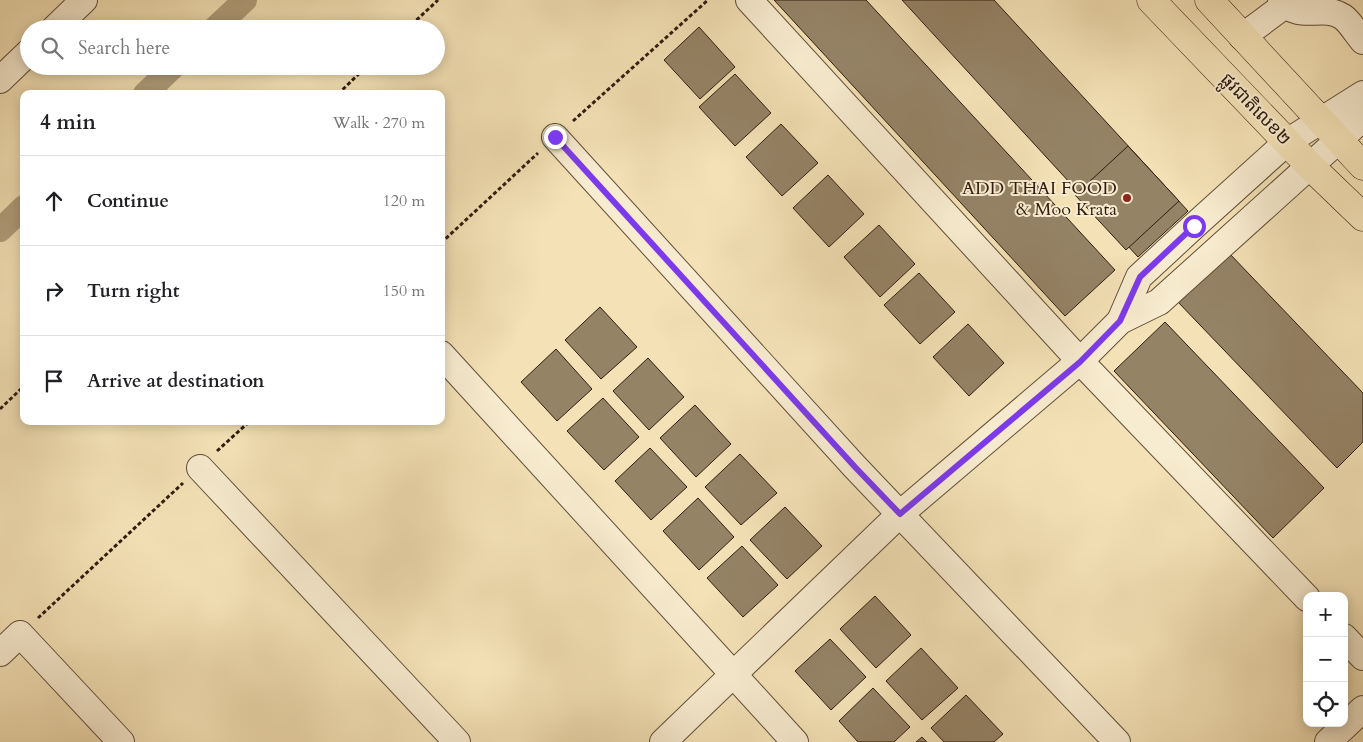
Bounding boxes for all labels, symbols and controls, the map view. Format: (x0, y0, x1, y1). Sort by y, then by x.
search box (20, 20, 445, 75)
icon: search (38, 34, 66, 62)
text: Search here (78, 35, 170, 61)
street label: ផ្លូវជាតិលេខ២ (1212, 68, 1297, 154)
text: 4 min (40, 108, 96, 137)
text: Walk · 270 m (333, 112, 425, 134)
route end (544, 126, 567, 149)
place label: ADD THAI FOOD & Moo Krata (962, 176, 1117, 222)
icon: ahead (40, 187, 68, 215)
text: Continue (87, 188, 169, 214)
text: 120 m (383, 190, 425, 212)
marker: ADD THAI FOOD & Moo Krata (1121, 192, 1133, 204)
route start (1183, 215, 1206, 238)
icon: right (40, 277, 68, 305)
text: Turn right (87, 278, 179, 304)
text: 150 m (383, 280, 425, 302)
icon: arrive (40, 367, 68, 395)
text: Arrive at destination (87, 368, 264, 394)
map controls (1303, 592, 1348, 727)
button: + (1303, 592, 1348, 637)
button: − (1303, 637, 1348, 682)
button: locate (1303, 682, 1348, 727)

